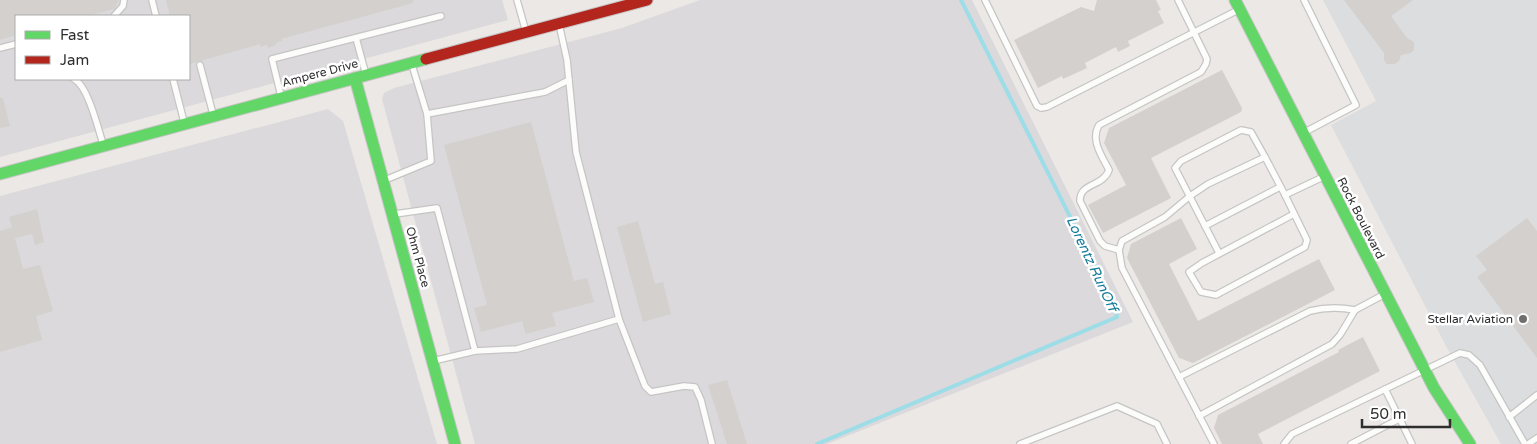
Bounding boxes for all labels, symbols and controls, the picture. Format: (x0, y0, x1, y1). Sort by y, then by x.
legend (15, 15, 190, 80)
text: Fast (60, 26, 90, 44)
text: Jam (60, 51, 89, 69)
street label: Ampere Drive (280, 56, 360, 90)
street label: Rock Boulevard (1334, 175, 1388, 261)
water label: Lorentz RunOff (1063, 214, 1123, 317)
street label: Ohm Place (403, 225, 433, 289)
place label: Stellar Aviation (1427, 312, 1513, 326)
marker: Stellar Aviation (1517, 313, 1529, 325)
scale bar (1362, 396, 1450, 428)
text: 50 m (1370, 405, 1407, 423)

